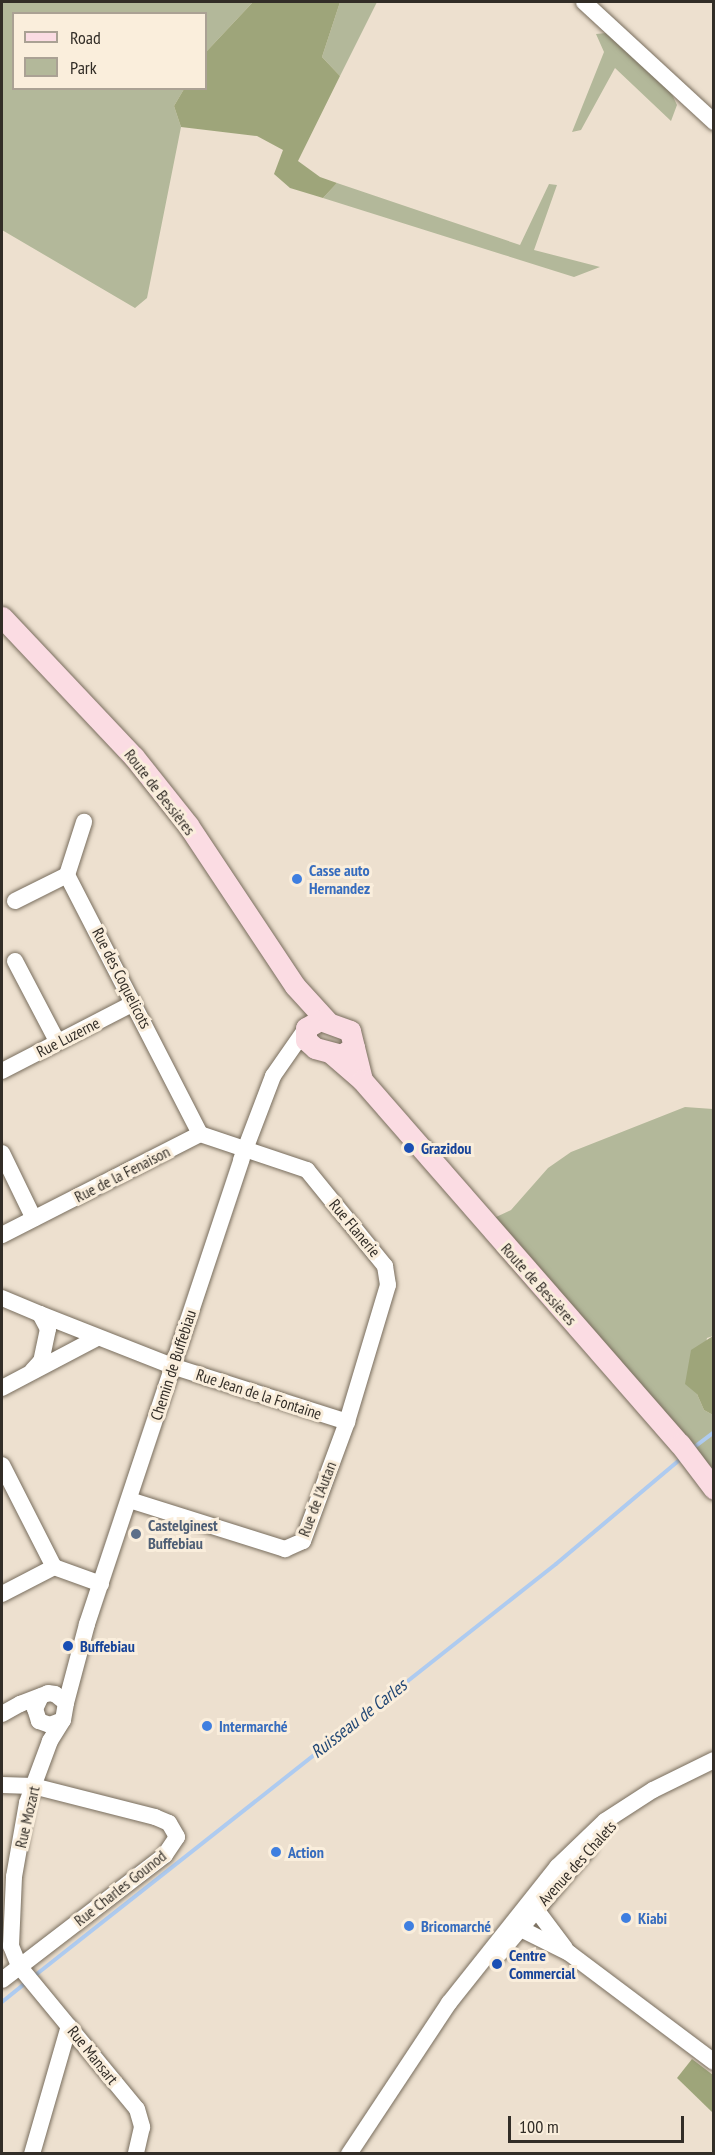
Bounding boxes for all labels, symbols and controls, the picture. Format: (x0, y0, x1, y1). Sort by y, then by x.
legend (12, 12, 207, 90)
text: Road (70, 26, 101, 49)
text: Park (70, 56, 97, 79)
street label: Route de Bessières (121, 745, 199, 839)
place label: Casse auto Hernandez (309, 860, 370, 898)
marker: Casse auto Hernandez (290, 872, 304, 886)
street label: Rue des Coquelicots (88, 924, 156, 1032)
street label: Rue Luzerne (33, 1013, 103, 1061)
place label: Grazidou (421, 1138, 471, 1158)
marker: Grazidou (402, 1141, 416, 1155)
street label: Rue de la Fenaison (71, 1142, 173, 1206)
street label: Rue Flanerie (325, 1195, 385, 1261)
street label: Route de Bessières (497, 1239, 581, 1329)
street label: Chemin de Buffebiau (146, 1307, 200, 1423)
street label: Rue Jean de la Fontaine (194, 1365, 324, 1423)
street label: Rue de l'Autan (294, 1459, 340, 1539)
place label: Castelginest Buffebiau (148, 1515, 218, 1553)
marker: Castelginest Buffebiau (129, 1527, 143, 1541)
place label: Buffebiau (80, 1636, 135, 1656)
marker: Buffebiau (61, 1639, 75, 1653)
water label: Ruisseau de Carles (307, 1675, 411, 1763)
place label: Intermarché (219, 1716, 288, 1736)
marker: Intermarché (200, 1719, 214, 1733)
street label: Rue Mozart (11, 1784, 43, 1850)
street label: Avenue des Chalets (534, 1817, 620, 1909)
place label: Action (288, 1842, 324, 1862)
marker: Action (269, 1845, 283, 1859)
street label: Rue Charles Gounod (70, 1846, 170, 1930)
place label: Kiabi (638, 1908, 667, 1928)
marker: Kiabi (619, 1911, 633, 1925)
place label: Bricomarché (421, 1916, 491, 1936)
marker: Bricomarché (402, 1919, 416, 1933)
place label: Centre Commercial (509, 1945, 575, 1983)
marker: Centre Commercial (490, 1957, 504, 1971)
street label: Rue Mansart (64, 2022, 122, 2088)
scale bar (511, 2104, 686, 2142)
text: 100 m (519, 2115, 559, 2138)

